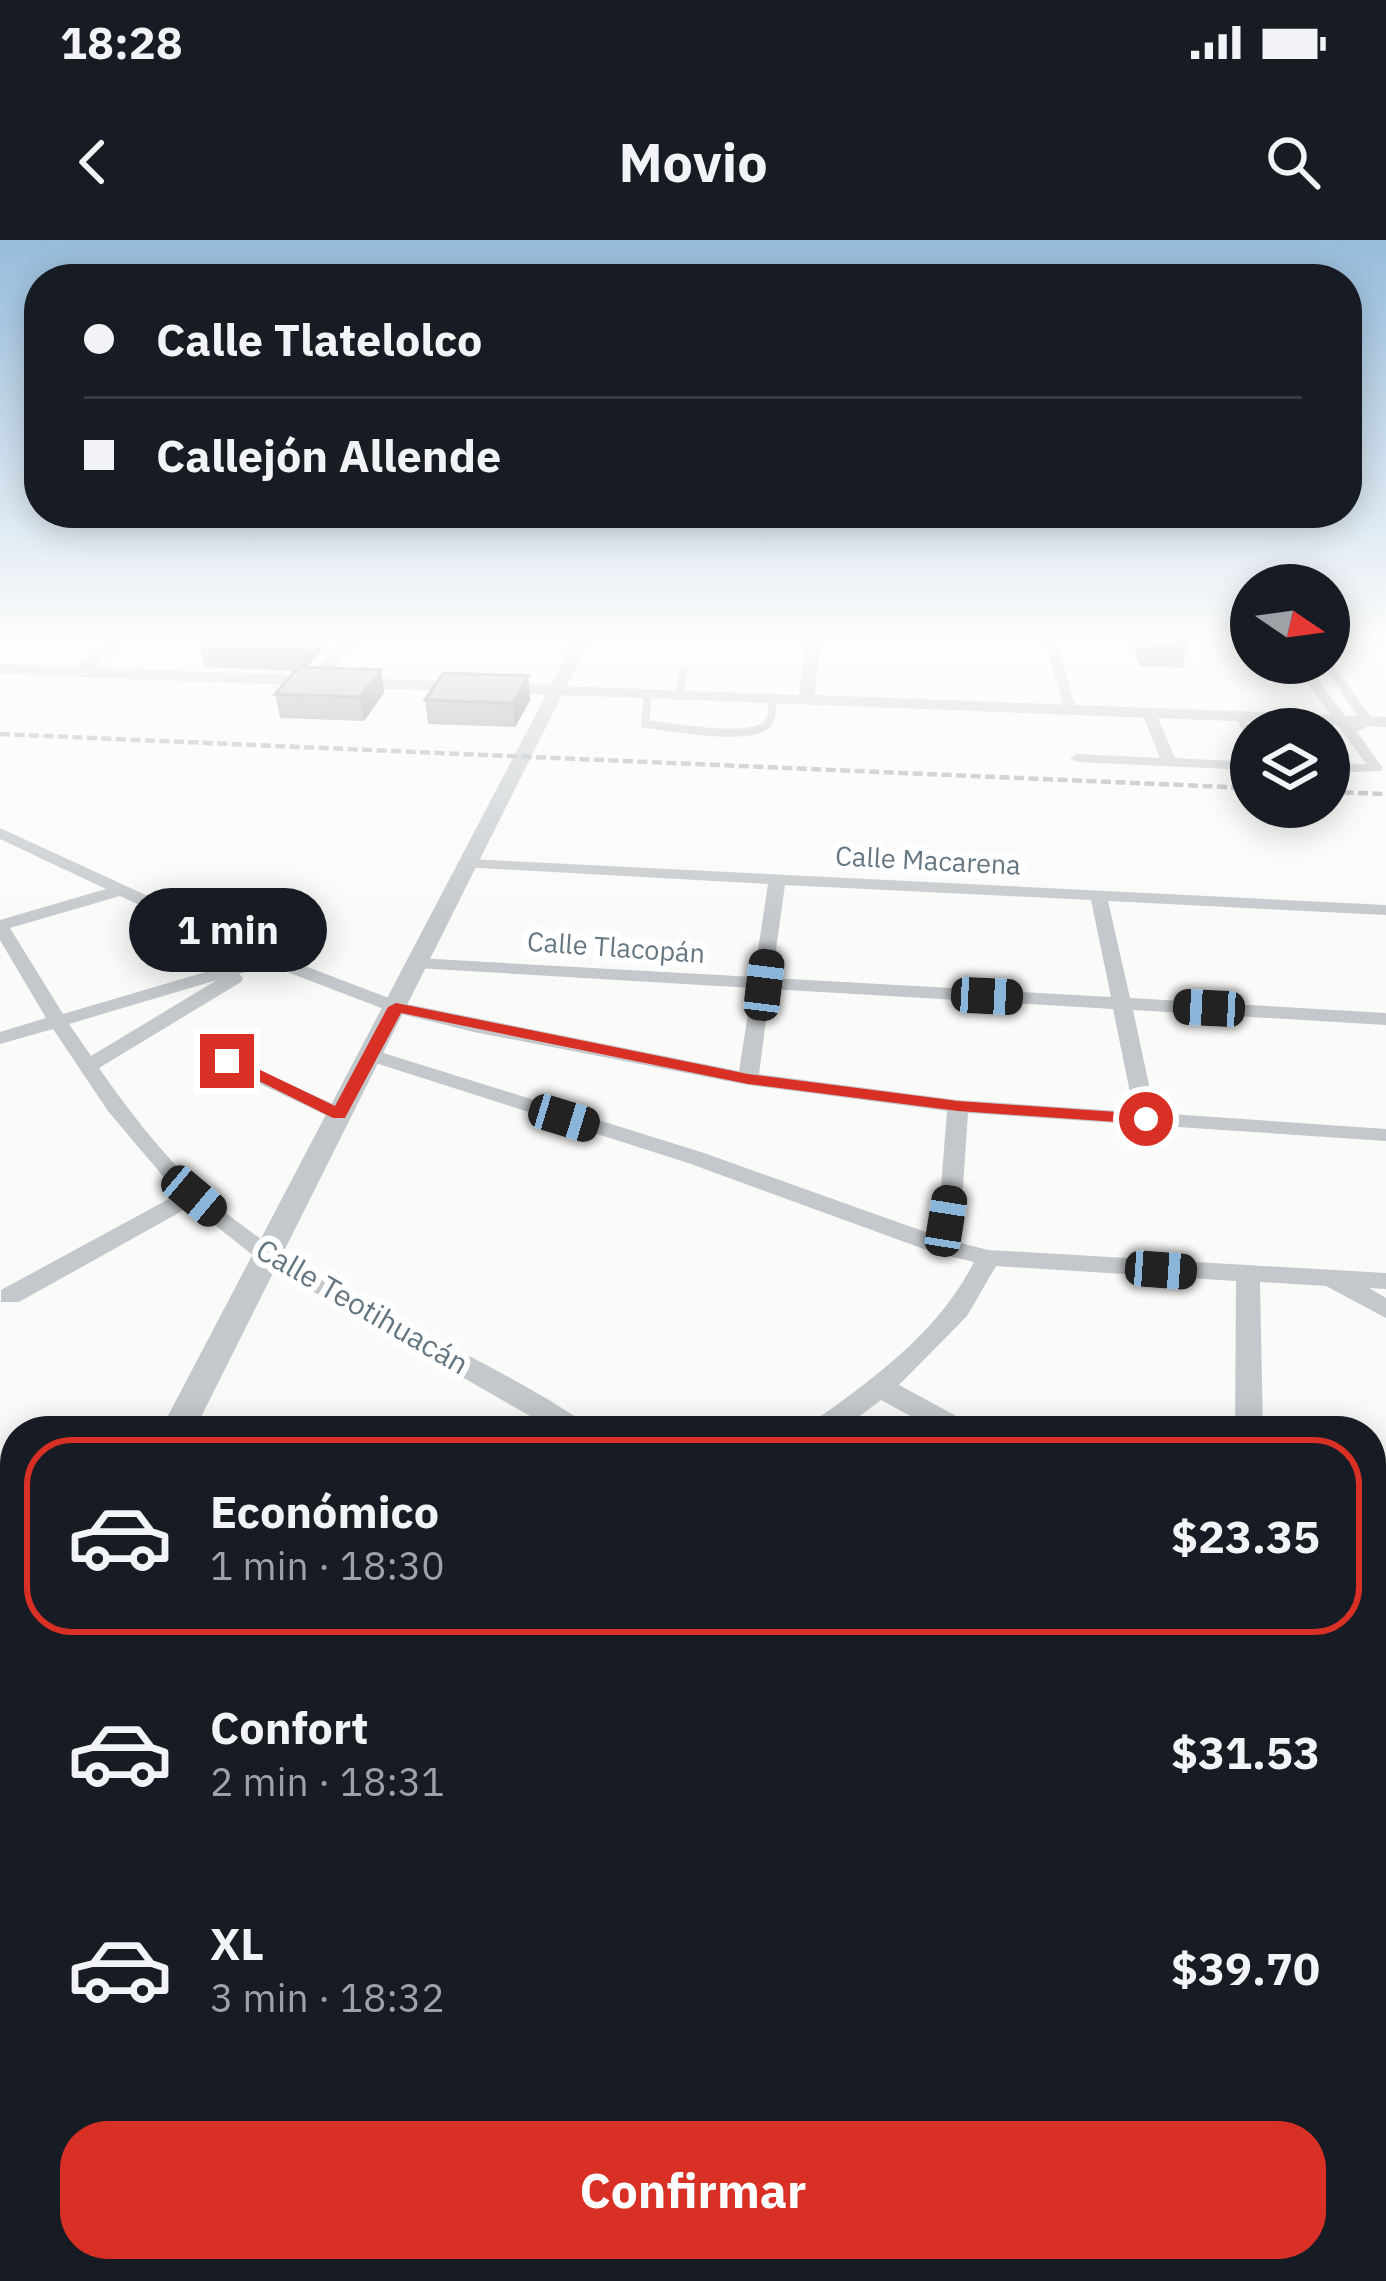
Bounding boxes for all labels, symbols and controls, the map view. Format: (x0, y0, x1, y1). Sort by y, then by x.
text: 18:28 (60, 13, 183, 71)
text: Movio (618, 127, 768, 197)
icon: back (60, 129, 126, 195)
icon: search (1260, 129, 1326, 195)
text: Calle Tlatelolco (156, 310, 482, 368)
text: Callejón Allende (156, 426, 501, 484)
north arrow (1230, 564, 1350, 684)
map controls (1230, 564, 1350, 828)
button: layers (1230, 708, 1350, 828)
street label: Calle Macarena (834, 837, 1022, 882)
callout: 1 min (128, 887, 326, 971)
text: 1 min (177, 904, 279, 955)
street label: Calle Tlacopán (526, 923, 706, 970)
car (742, 947, 786, 1023)
car (950, 976, 1024, 1016)
car (1172, 988, 1246, 1028)
route end (200, 1034, 254, 1088)
car (524, 1090, 604, 1146)
route start (1119, 1092, 1173, 1146)
car (155, 1159, 233, 1233)
car (923, 1183, 969, 1259)
street label: Calle Teotihuacán (249, 1229, 476, 1382)
car (1124, 1250, 1198, 1290)
icon: car (66, 1482, 174, 1590)
text: Económico (210, 1482, 439, 1540)
text: $23.35 (1171, 1507, 1320, 1565)
text: 1 min · 18:30 (210, 1540, 445, 1591)
icon: car (66, 1698, 174, 1806)
text: Confort (210, 1698, 369, 1756)
text: $31.53 (1171, 1723, 1320, 1781)
text: 2 min · 18:31 (210, 1756, 445, 1807)
icon: car (66, 1914, 174, 2022)
text: XL (210, 1914, 264, 1972)
text: $39.70 (1171, 1939, 1320, 1997)
text: 3 min · 18:32 (210, 1972, 445, 2023)
button: Confirmar (60, 2121, 1326, 2259)

